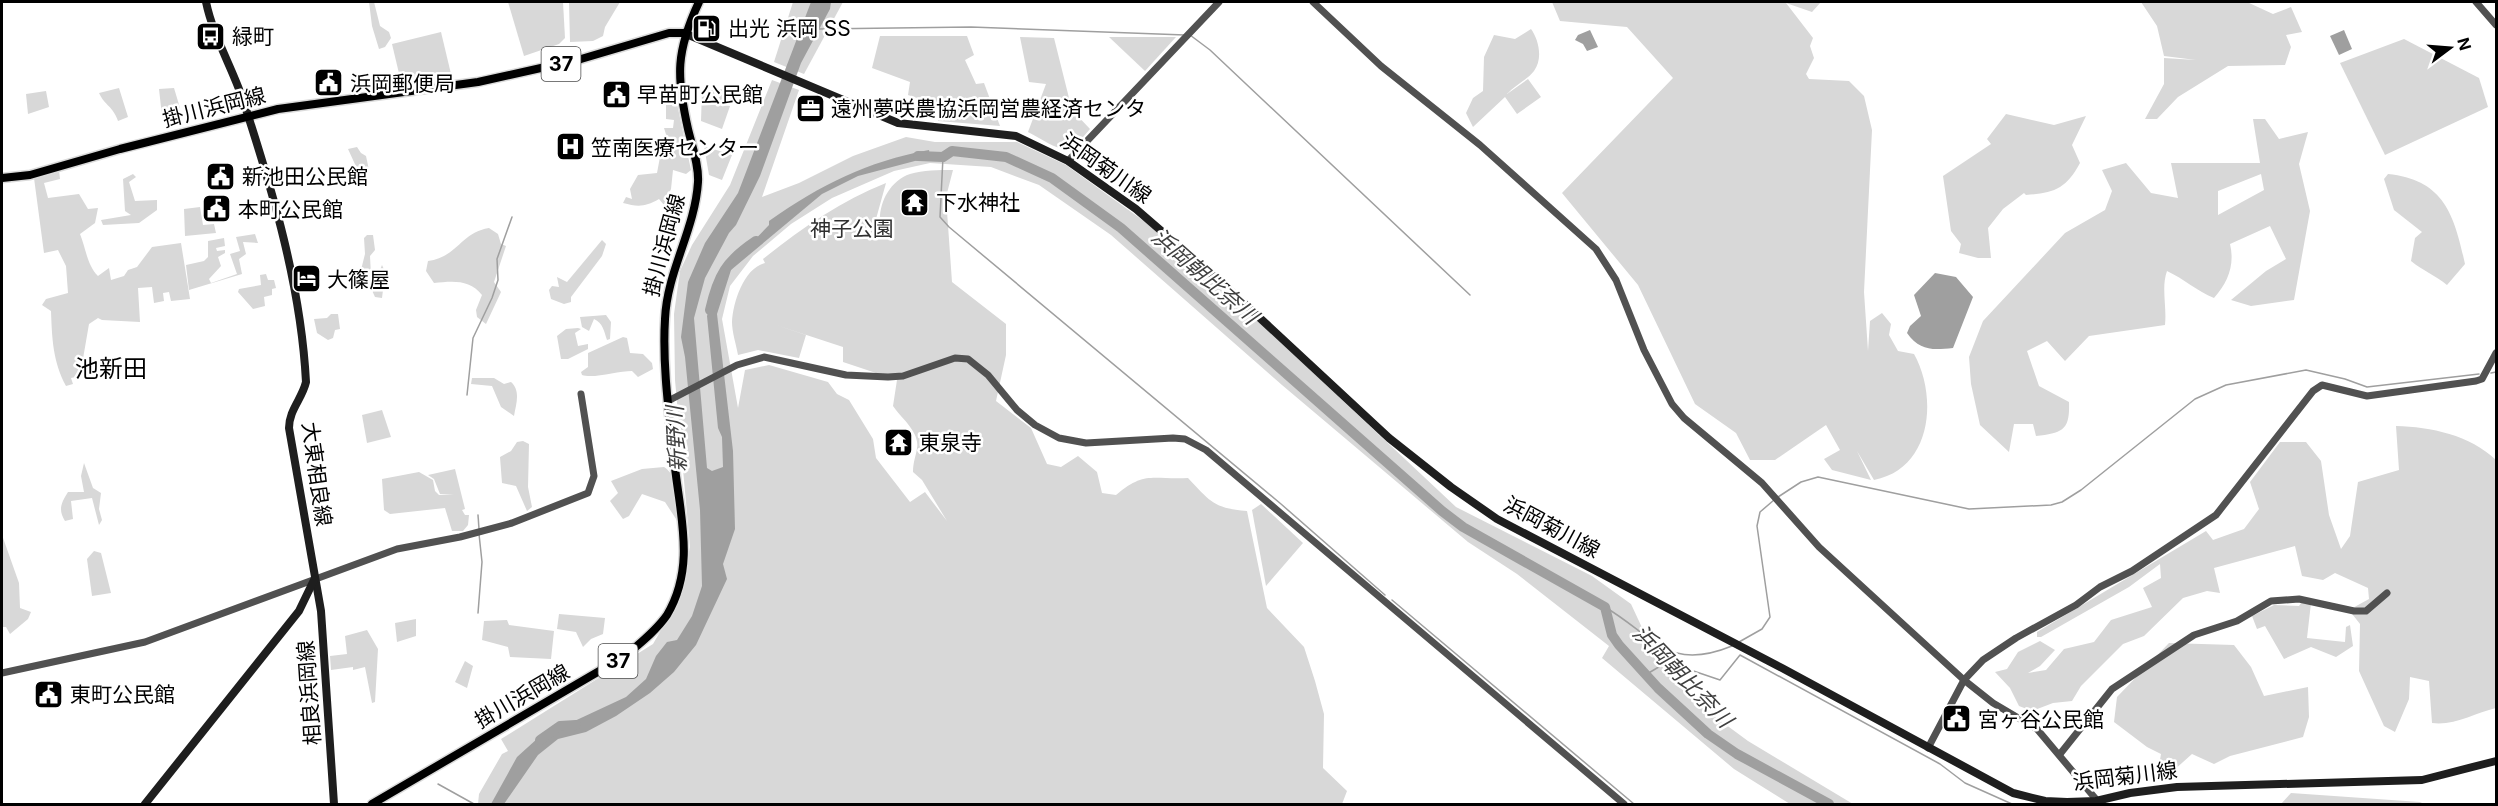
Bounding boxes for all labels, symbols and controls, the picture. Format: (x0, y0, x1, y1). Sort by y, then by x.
fuel station icon: 出光 浜岡 SS (691, 12, 723, 44)
place label: 出光 浜岡 SS (728, 16, 851, 41)
north arrow (2420, 18, 2480, 78)
bus stop icon: 緑町 (195, 20, 227, 52)
place label: 緑町 (232, 24, 274, 49)
text: N (2453, 35, 2476, 52)
road number: 37 (542, 47, 580, 81)
public building icon: 浜岡郵便局 (313, 67, 345, 99)
place label: 浜岡郵便局 (350, 71, 455, 96)
public building icon: 早苗町公民館 (600, 78, 632, 110)
street label: 掛川浜岡線 (160, 82, 268, 132)
place label: 早苗町公民館 (637, 82, 763, 107)
office icon: 遠州夢咲農協浜岡営農経済センタ (794, 92, 826, 124)
place label: 遠州夢咲農協浜岡営農経済センタ (831, 96, 1146, 121)
street label: 浜岡菊川線 (1056, 128, 1156, 208)
hospital icon: 笠南医療センター (554, 131, 586, 163)
place label: 笠南医療センター (591, 135, 759, 160)
public building icon: 新池田公民館 (205, 160, 237, 192)
place label: 新池田公民館 (242, 164, 368, 189)
temple icon: 下水神社 (899, 186, 931, 218)
place label: 下水神社 (936, 190, 1020, 215)
street label: 掛川浜岡線 (638, 191, 690, 299)
public building icon: 本町公民館 (201, 193, 233, 225)
place label: 本町公民館 (238, 197, 343, 222)
park label: 神子公園 (810, 216, 894, 241)
water label: 浜岡朝比奈川 (1147, 223, 1265, 330)
hotel icon: 大篠屋 (290, 263, 322, 295)
place label: 大篠屋 (327, 267, 390, 292)
district label: 池新田 (75, 354, 147, 383)
water label: 新野川 (661, 403, 691, 473)
street label: 大東相良線 (297, 420, 337, 528)
temple icon: 東泉寺 (882, 426, 914, 458)
place label: 東泉寺 (919, 430, 982, 455)
street label: 浜岡菊川線 (1500, 491, 1604, 563)
water label: 浜岡朝比奈川 (1628, 619, 1740, 734)
street label: 相良浜岡線 (293, 640, 325, 746)
road number: 37 (598, 644, 638, 678)
street label: 掛川浜岡線 (470, 659, 574, 733)
public building icon: 東町公民館 (33, 678, 65, 710)
place label: 東町公民館 (70, 682, 175, 707)
public building icon: 宮ヶ谷公民館 (1941, 703, 1973, 735)
place label: 宮ヶ谷公民館 (1978, 707, 2104, 732)
street label: 浜岡菊川線 (2071, 757, 2179, 795)

